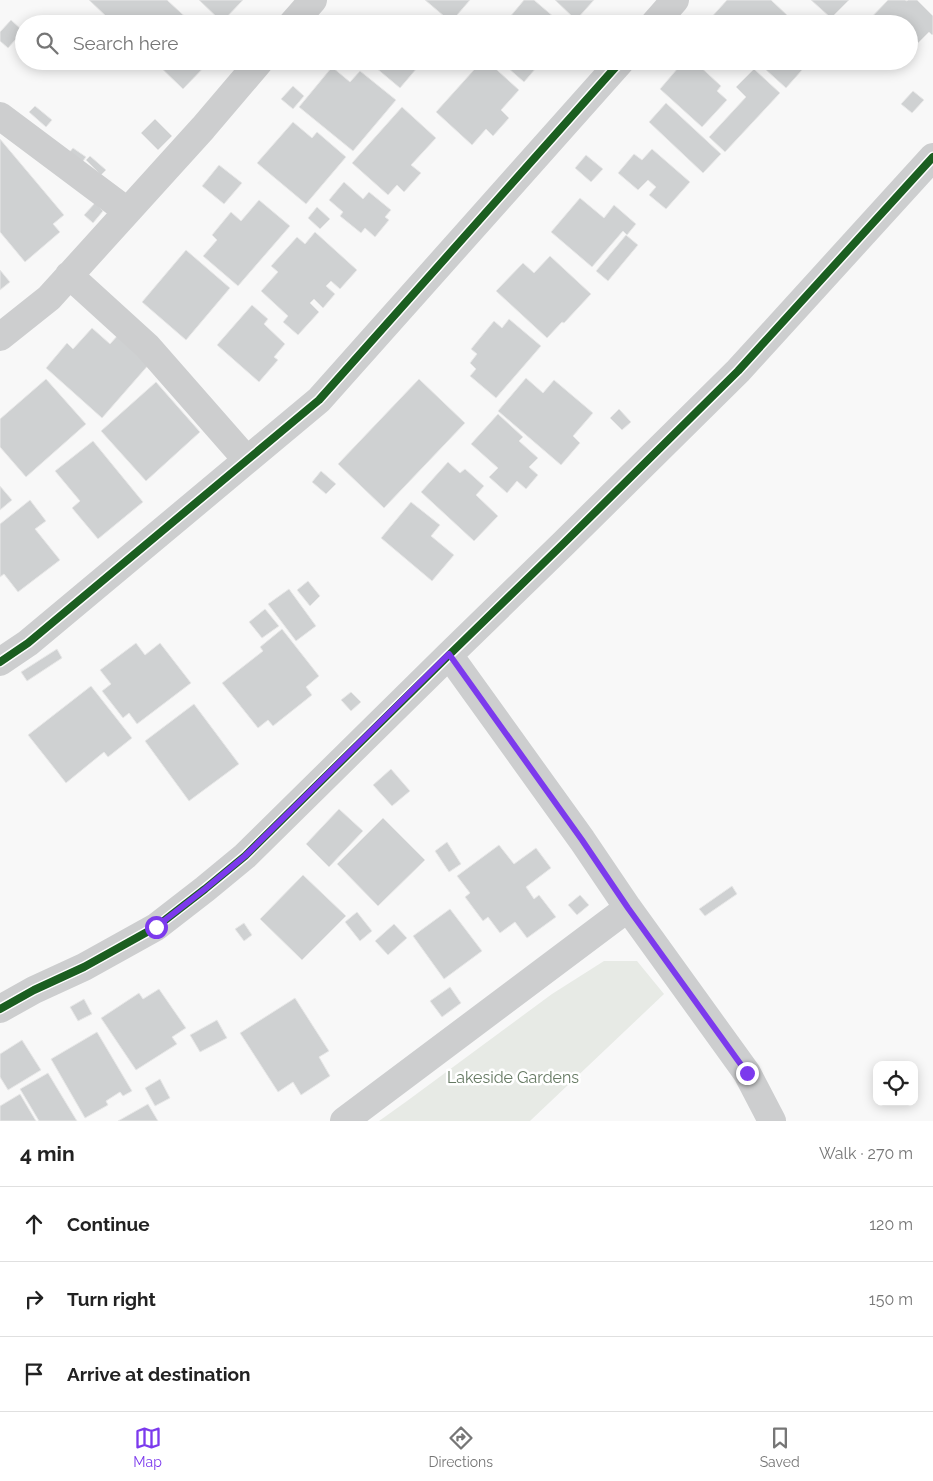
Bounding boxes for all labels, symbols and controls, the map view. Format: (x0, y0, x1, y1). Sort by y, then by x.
search box (15, 15, 918, 70)
icon: search (33, 29, 61, 57)
text: Search here (73, 32, 179, 54)
route start (145, 916, 168, 939)
map controls (873, 1061, 918, 1106)
button: locate (873, 1061, 918, 1106)
route end (736, 1062, 759, 1085)
park label: Lakeside Gardens (447, 1068, 579, 1087)
text: 4 min (20, 1141, 75, 1166)
text: Walk · 270 m (819, 1144, 913, 1163)
icon: ahead (20, 1210, 48, 1238)
text: Continue (67, 1213, 150, 1235)
text: 120 m (869, 1215, 913, 1234)
icon: right (20, 1285, 48, 1313)
text: Turn right (67, 1288, 156, 1310)
text: 150 m (869, 1290, 913, 1309)
icon: arrive (20, 1360, 48, 1388)
text: Arrive at destination (67, 1363, 251, 1385)
tab: Map (133, 1424, 162, 1470)
tab: Directions (428, 1424, 493, 1470)
tab: Saved (760, 1424, 800, 1470)

